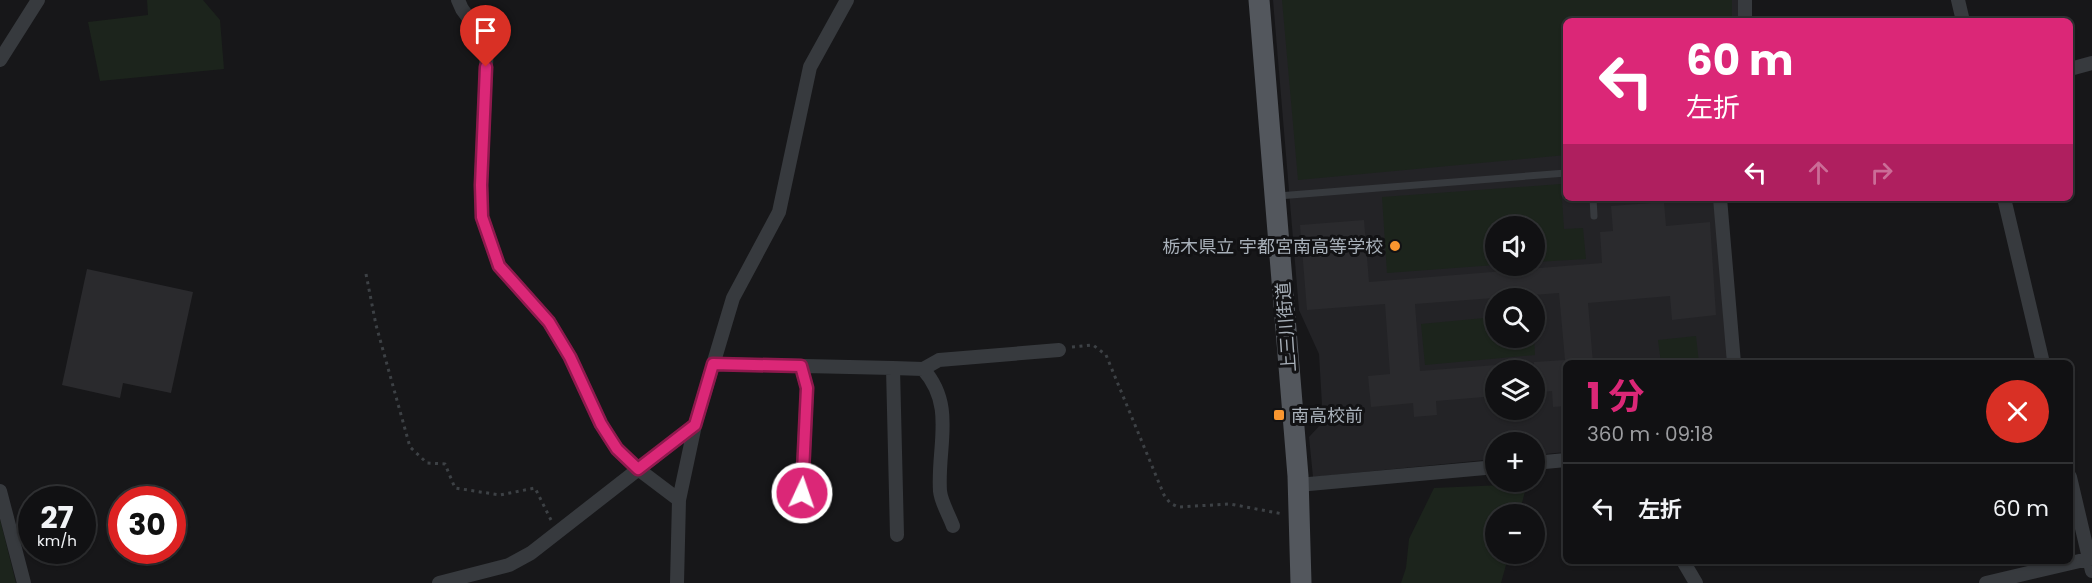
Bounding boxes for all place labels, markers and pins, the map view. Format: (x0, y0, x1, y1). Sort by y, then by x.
pin (460, 5, 511, 67)
place label: 栃木県立 宇都宮南高等学校 (1162, 234, 1383, 259)
marker: 栃木県立 宇都宮南高等学校 (1388, 239, 1402, 253)
place label: 南高校前 (1291, 403, 1363, 428)
marker: 南高校前 (1272, 408, 1286, 422)

